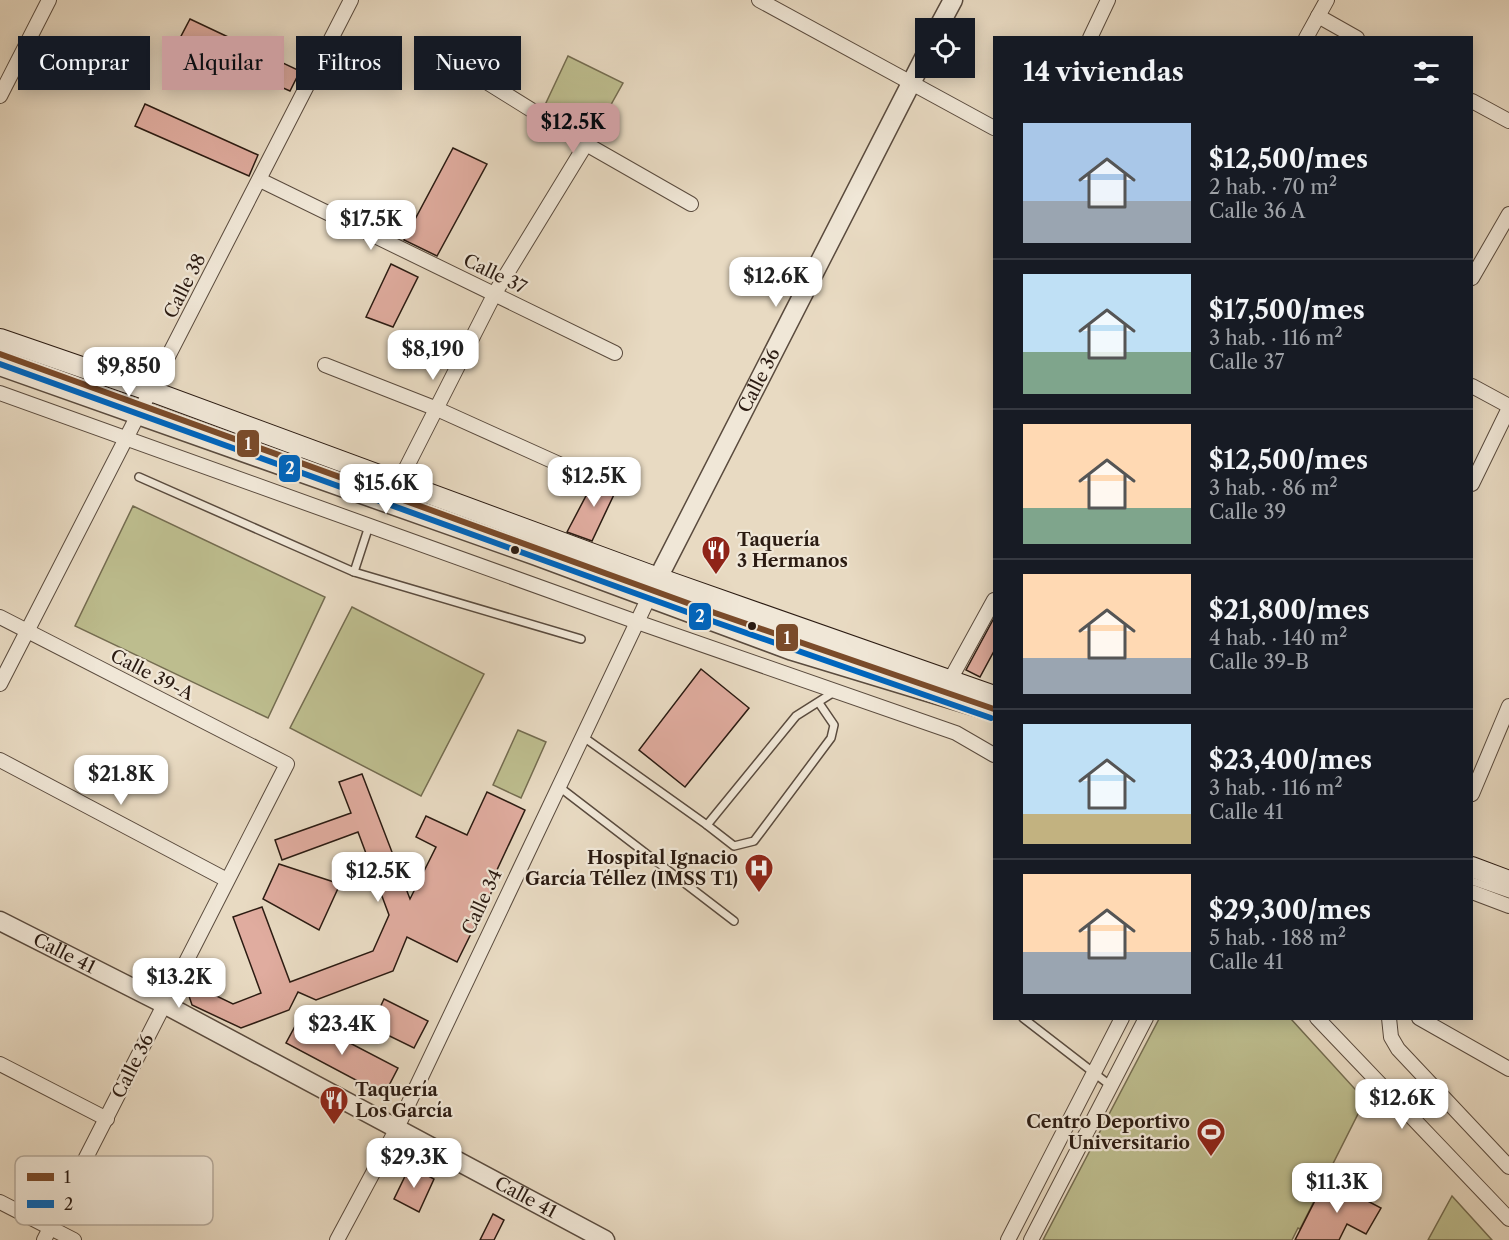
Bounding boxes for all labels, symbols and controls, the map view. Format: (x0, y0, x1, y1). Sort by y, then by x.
map controls (915, 18, 975, 78)
button: locate (915, 18, 975, 78)
chip: Comprar (18, 36, 150, 90)
chip: Alquilar (162, 36, 284, 90)
chip: Filtros (296, 36, 402, 90)
chip: Nuevo (414, 36, 521, 90)
text: 14 viviendas (1023, 56, 1184, 88)
icon: filters (1410, 56, 1443, 89)
pin: $12.5K (524, 103, 622, 154)
text: $12.5K (541, 110, 605, 134)
text: $12,500/mes (1209, 143, 1368, 175)
icon: home (1071, 147, 1143, 219)
text: 2 hab. · 70 m² (1209, 175, 1337, 199)
text: Calle 36 A (1209, 199, 1305, 223)
pin: $17.5K (322, 200, 420, 251)
text: $17.5K (340, 207, 402, 231)
street label: Calle 37 (460, 249, 530, 299)
street label: Calle 38 (159, 250, 211, 322)
pin: $12.6K (727, 257, 825, 308)
text: $12.6K (743, 264, 809, 288)
text: $17,500/mes (1209, 294, 1365, 326)
icon: home (1071, 298, 1143, 370)
text: 3 hab. · 116 m² (1209, 326, 1343, 350)
pin: $8,190 (384, 330, 482, 381)
text: $8,190 (402, 337, 464, 361)
street label: Calle 36 (733, 344, 785, 416)
pin: $9,850 (80, 347, 178, 398)
text: Calle 37 (1209, 350, 1284, 374)
text: $9,850 (97, 354, 161, 378)
line badge: 1 (236, 429, 260, 458)
text: 1 (244, 434, 252, 454)
text: $12,500/mes (1209, 444, 1368, 476)
icon: home (1071, 448, 1143, 520)
line badge: 2 (278, 454, 301, 483)
pin: $12.5K (545, 457, 643, 508)
text: 2 (285, 458, 295, 478)
pin: $15.6K (337, 464, 435, 515)
text: $12.5K (562, 464, 626, 488)
text: $15.6K (354, 471, 418, 495)
text: 3 hab. · 86 m² (1209, 476, 1338, 500)
text: Calle 39 (1209, 500, 1286, 524)
place label: Taquería 3 Hermanos (737, 529, 848, 572)
restaurant icon: Taquería 3 Hermanos (700, 534, 732, 576)
unlabelled marker (509, 544, 521, 556)
text: $21,800/mes (1209, 594, 1370, 626)
icon: home (1071, 598, 1143, 670)
line badge: 2 (688, 602, 712, 631)
text: 2 (695, 606, 705, 626)
unlabelled marker (746, 620, 758, 632)
line badge: 1 (775, 623, 799, 652)
text: 4 hab. · 140 m² (1209, 626, 1347, 650)
text: 1 (783, 628, 791, 648)
street label: Calle 39-A (107, 645, 198, 706)
text: Calle 39-B (1209, 650, 1309, 674)
text: $23,400/mes (1209, 744, 1372, 776)
icon: home (1071, 748, 1143, 820)
pin: $21.8K (72, 755, 170, 806)
text: $21.8K (88, 762, 154, 786)
text: 3 hab. · 116 m² (1209, 776, 1343, 800)
text: Calle 41 (1209, 800, 1283, 824)
place label: Hospital Ignacio García Téllez (IMSS T1) (525, 847, 738, 890)
pin: $12.5K (329, 852, 427, 903)
hospital icon: Hospital Ignacio García Téllez (IMSS T1) (743, 852, 775, 894)
text: $12.5K (346, 859, 410, 883)
street label: Calle 34 (457, 866, 507, 938)
text: $29,300/mes (1209, 894, 1371, 926)
icon: home (1071, 898, 1143, 970)
text: 5 hab. · 188 m² (1209, 926, 1346, 950)
street label: Calle 41 (29, 929, 99, 979)
text: Calle 41 (1209, 950, 1283, 974)
pin: $13.2K (130, 958, 228, 1009)
text: $13.2K (147, 965, 211, 989)
pin: $23.4K (293, 1005, 391, 1056)
text: $23.4K (308, 1012, 376, 1036)
street label: Calle 36 (107, 1030, 159, 1102)
place label: Taquería Los García (355, 1079, 453, 1122)
pin: $12.6K (1353, 1079, 1451, 1130)
restaurant icon: Taquería Los García (318, 1084, 350, 1126)
text: $12.6K (1369, 1086, 1435, 1110)
place label: Centro Deportivo Universitario (1026, 1111, 1190, 1154)
sports icon: Centro Deportivo Universitario (1195, 1116, 1227, 1158)
pin: $29.3K (365, 1138, 463, 1189)
text: $29.3K (381, 1145, 447, 1169)
legend (15, 1156, 213, 1225)
pin: $11.3K (1288, 1163, 1386, 1214)
text: 1 (64, 1167, 71, 1187)
text: $11.3K (1306, 1170, 1368, 1194)
street label: Calle 41 (491, 1172, 561, 1223)
text: 2 (64, 1194, 73, 1214)

